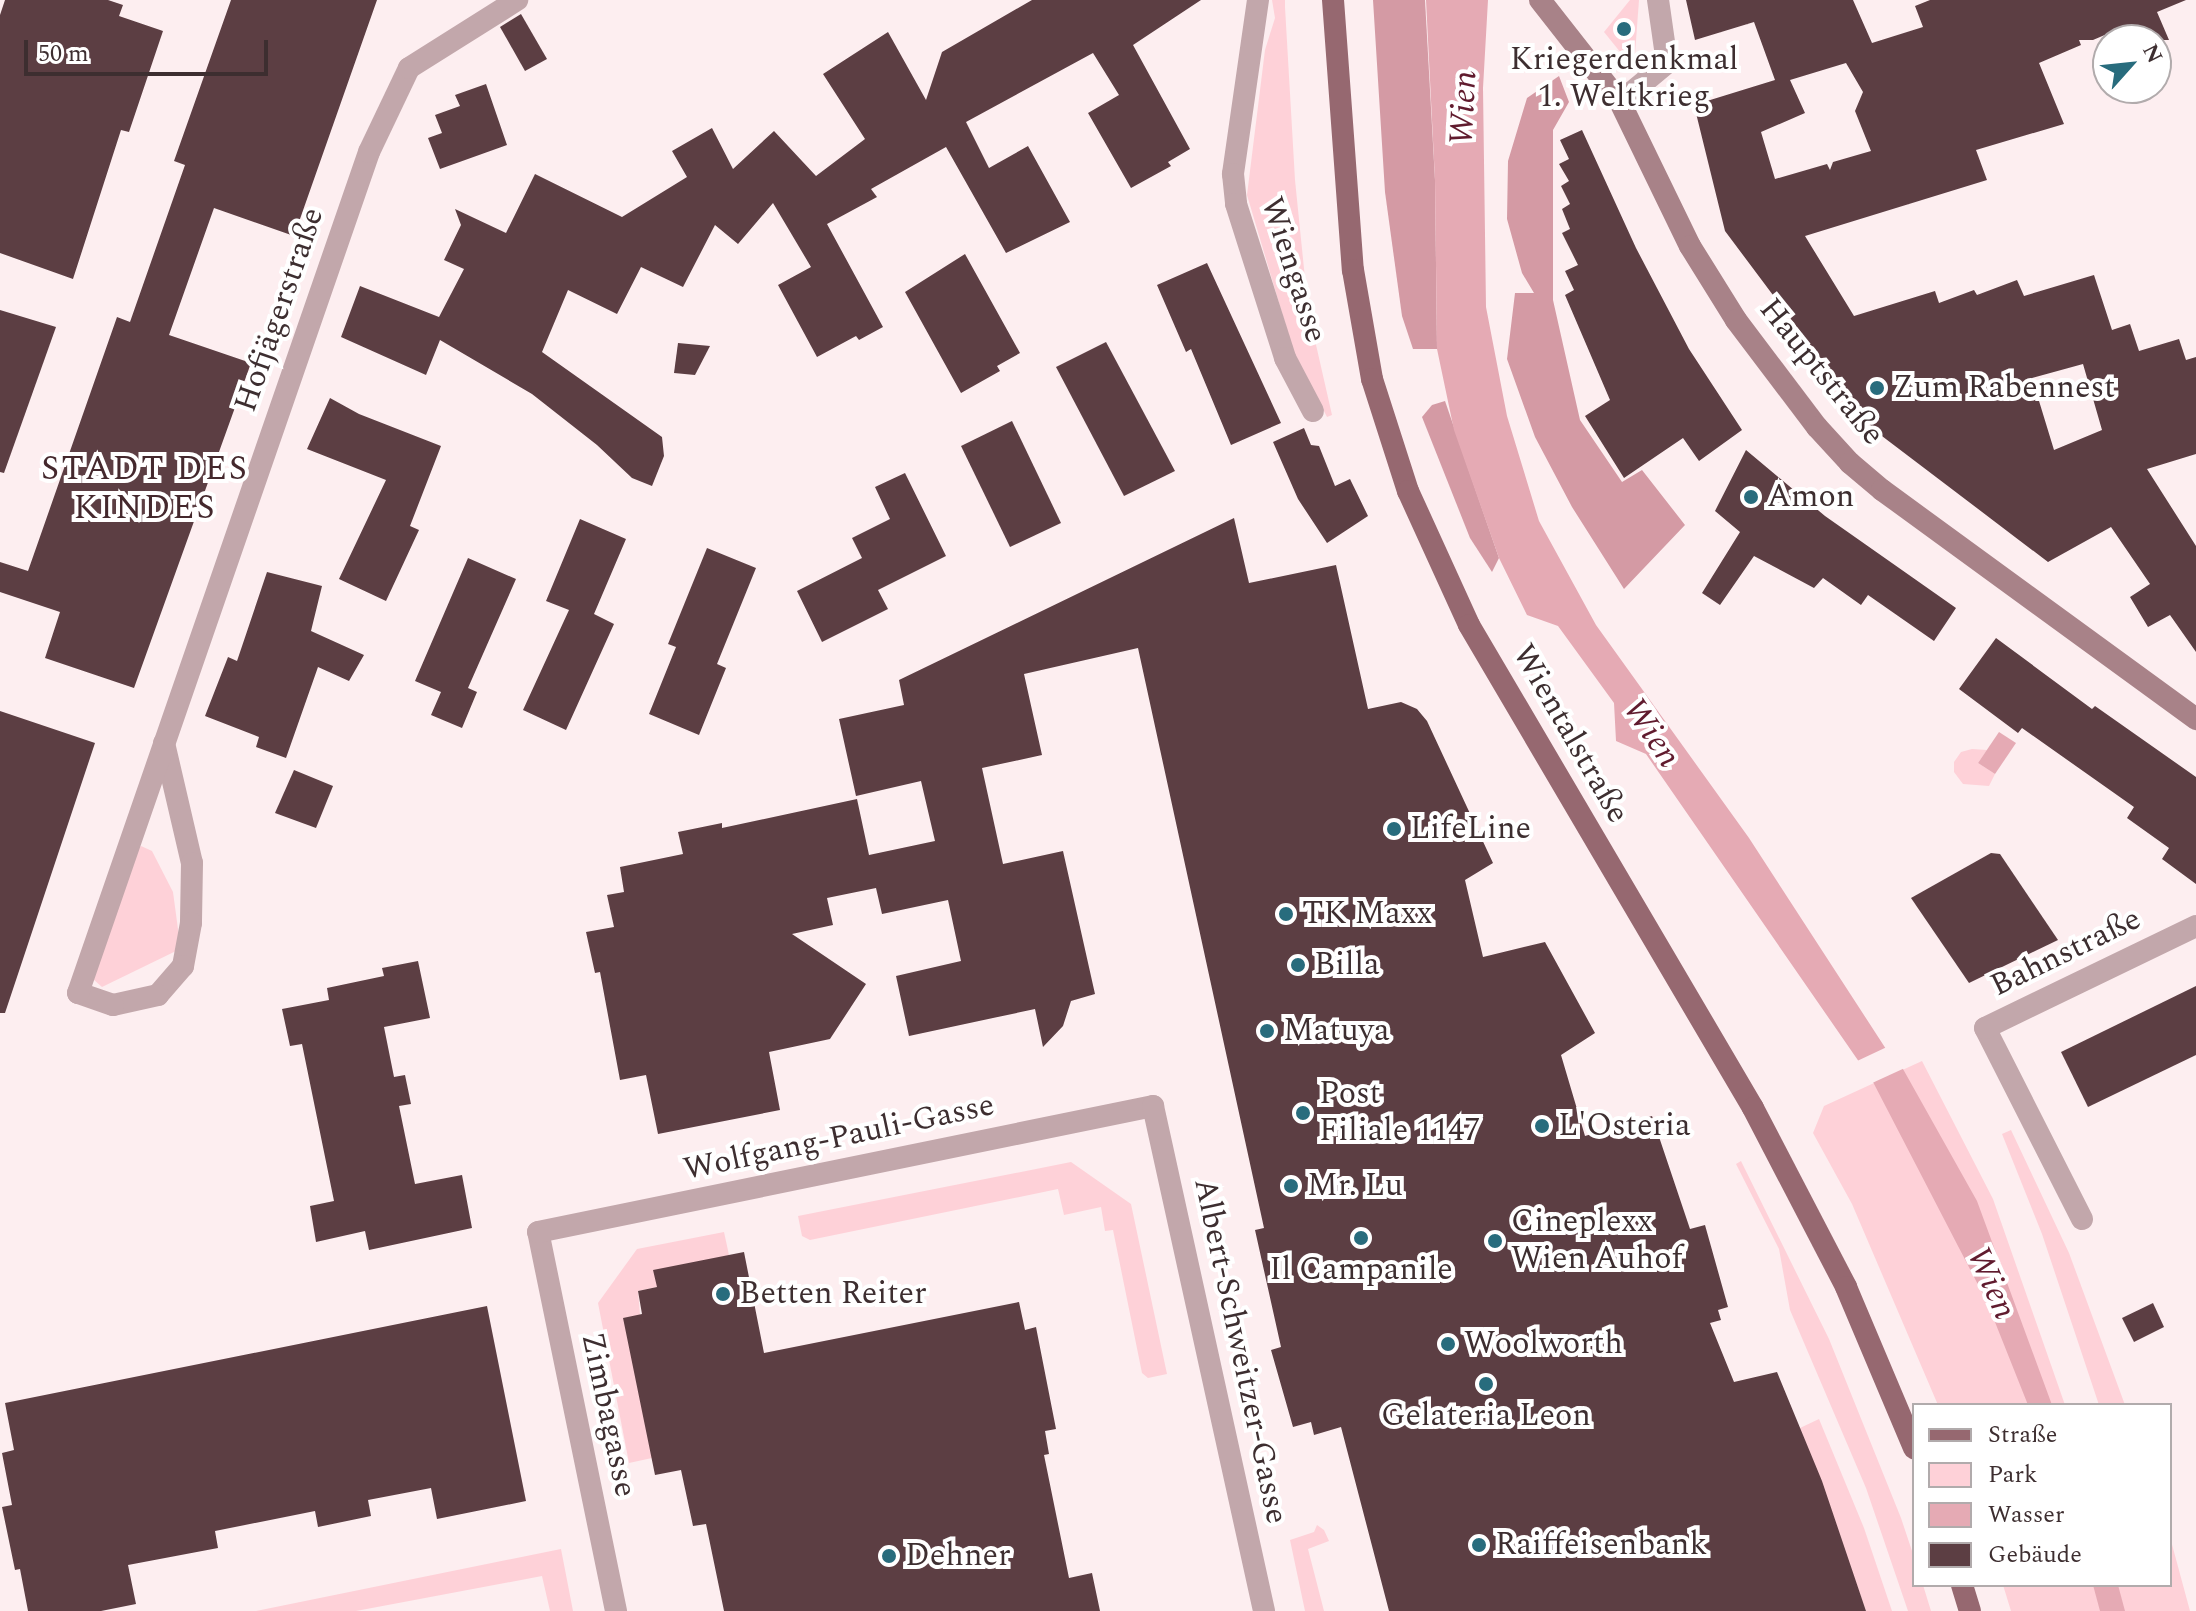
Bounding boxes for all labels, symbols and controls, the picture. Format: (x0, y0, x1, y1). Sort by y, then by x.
marker: Kriegerdenkmal 1. Weltkrieg (1615, 20, 1633, 38)
scale bar (28, 24, 272, 74)
north arrow (2092, 24, 2172, 104)
text: 50 m (38, 36, 89, 72)
text: N (2133, 38, 2171, 69)
place label: Kriegerdenkmal 1. Weltkrieg (1510, 42, 1738, 117)
water label: Wien (1442, 69, 1486, 147)
street label: Wiengasse (1251, 192, 1335, 348)
street label: Hofjägerstraße (227, 203, 333, 417)
street label: Hauptstraße (1750, 291, 1892, 453)
place label: Zum Rabennest (1893, 369, 2115, 407)
marker: Zum Rabennest (1868, 379, 1886, 397)
district label: STADT DES KINDES (41, 449, 249, 528)
place label: Amon (1767, 478, 1854, 516)
marker: Amon (1742, 488, 1760, 506)
street label: Wientalstraße (1503, 638, 1637, 830)
water label: Wien (1613, 690, 1689, 776)
place label: LifeLine (1410, 810, 1531, 848)
marker: LifeLine (1385, 820, 1403, 838)
place label: TK Maxx (1302, 895, 1432, 933)
street label: Bahnstraße (1985, 900, 2147, 1006)
marker: TK Maxx (1277, 905, 1295, 923)
place label: Billa (1314, 946, 1380, 984)
marker: Billa (1289, 956, 1307, 974)
place label: Matuya (1283, 1012, 1390, 1050)
marker: Matuya (1258, 1022, 1276, 1040)
place label: Post Filiale 1147 (1319, 1076, 1480, 1151)
street label: Wolfgang-Pauli-Gasse (680, 1086, 998, 1190)
marker: Post Filiale 1147 (1294, 1104, 1312, 1122)
place label: L'Osteria (1558, 1107, 1691, 1145)
marker: L'Osteria (1533, 1117, 1551, 1135)
place label: Mr. Lu (1307, 1167, 1403, 1205)
street label: Albert-Schweitzer-Gasse (1185, 1175, 1295, 1527)
marker: Mr. Lu (1282, 1177, 1300, 1195)
place label: Cineplexx Wien Auhof (1511, 1204, 1682, 1279)
marker: Il Campanile (1352, 1229, 1370, 1247)
marker: Cineplexx Wien Auhof (1486, 1232, 1504, 1250)
water label: Wien (1957, 1240, 2025, 1326)
place label: Il Campanile (1269, 1251, 1453, 1289)
place label: Betten Reiter (739, 1275, 927, 1313)
marker: Betten Reiter (714, 1285, 732, 1303)
place label: Woolworth (1464, 1325, 1623, 1363)
street label: Zimbagasse (572, 1329, 644, 1501)
marker: Woolworth (1439, 1335, 1457, 1353)
marker: Gelateria Leon (1477, 1375, 1495, 1393)
place label: Gelateria Leon (1381, 1397, 1591, 1435)
legend (1912, 1403, 2172, 1587)
text: Straße (1988, 1417, 2057, 1453)
text: Park (1988, 1457, 2038, 1493)
text: Wasser (1988, 1497, 2064, 1533)
place label: Raiffeisenbank (1495, 1526, 1707, 1564)
marker: Raiffeisenbank (1470, 1536, 1488, 1554)
place label: Dehner (905, 1537, 1011, 1575)
text: Gebäude (1988, 1537, 2082, 1573)
marker: Dehner (880, 1547, 898, 1565)

